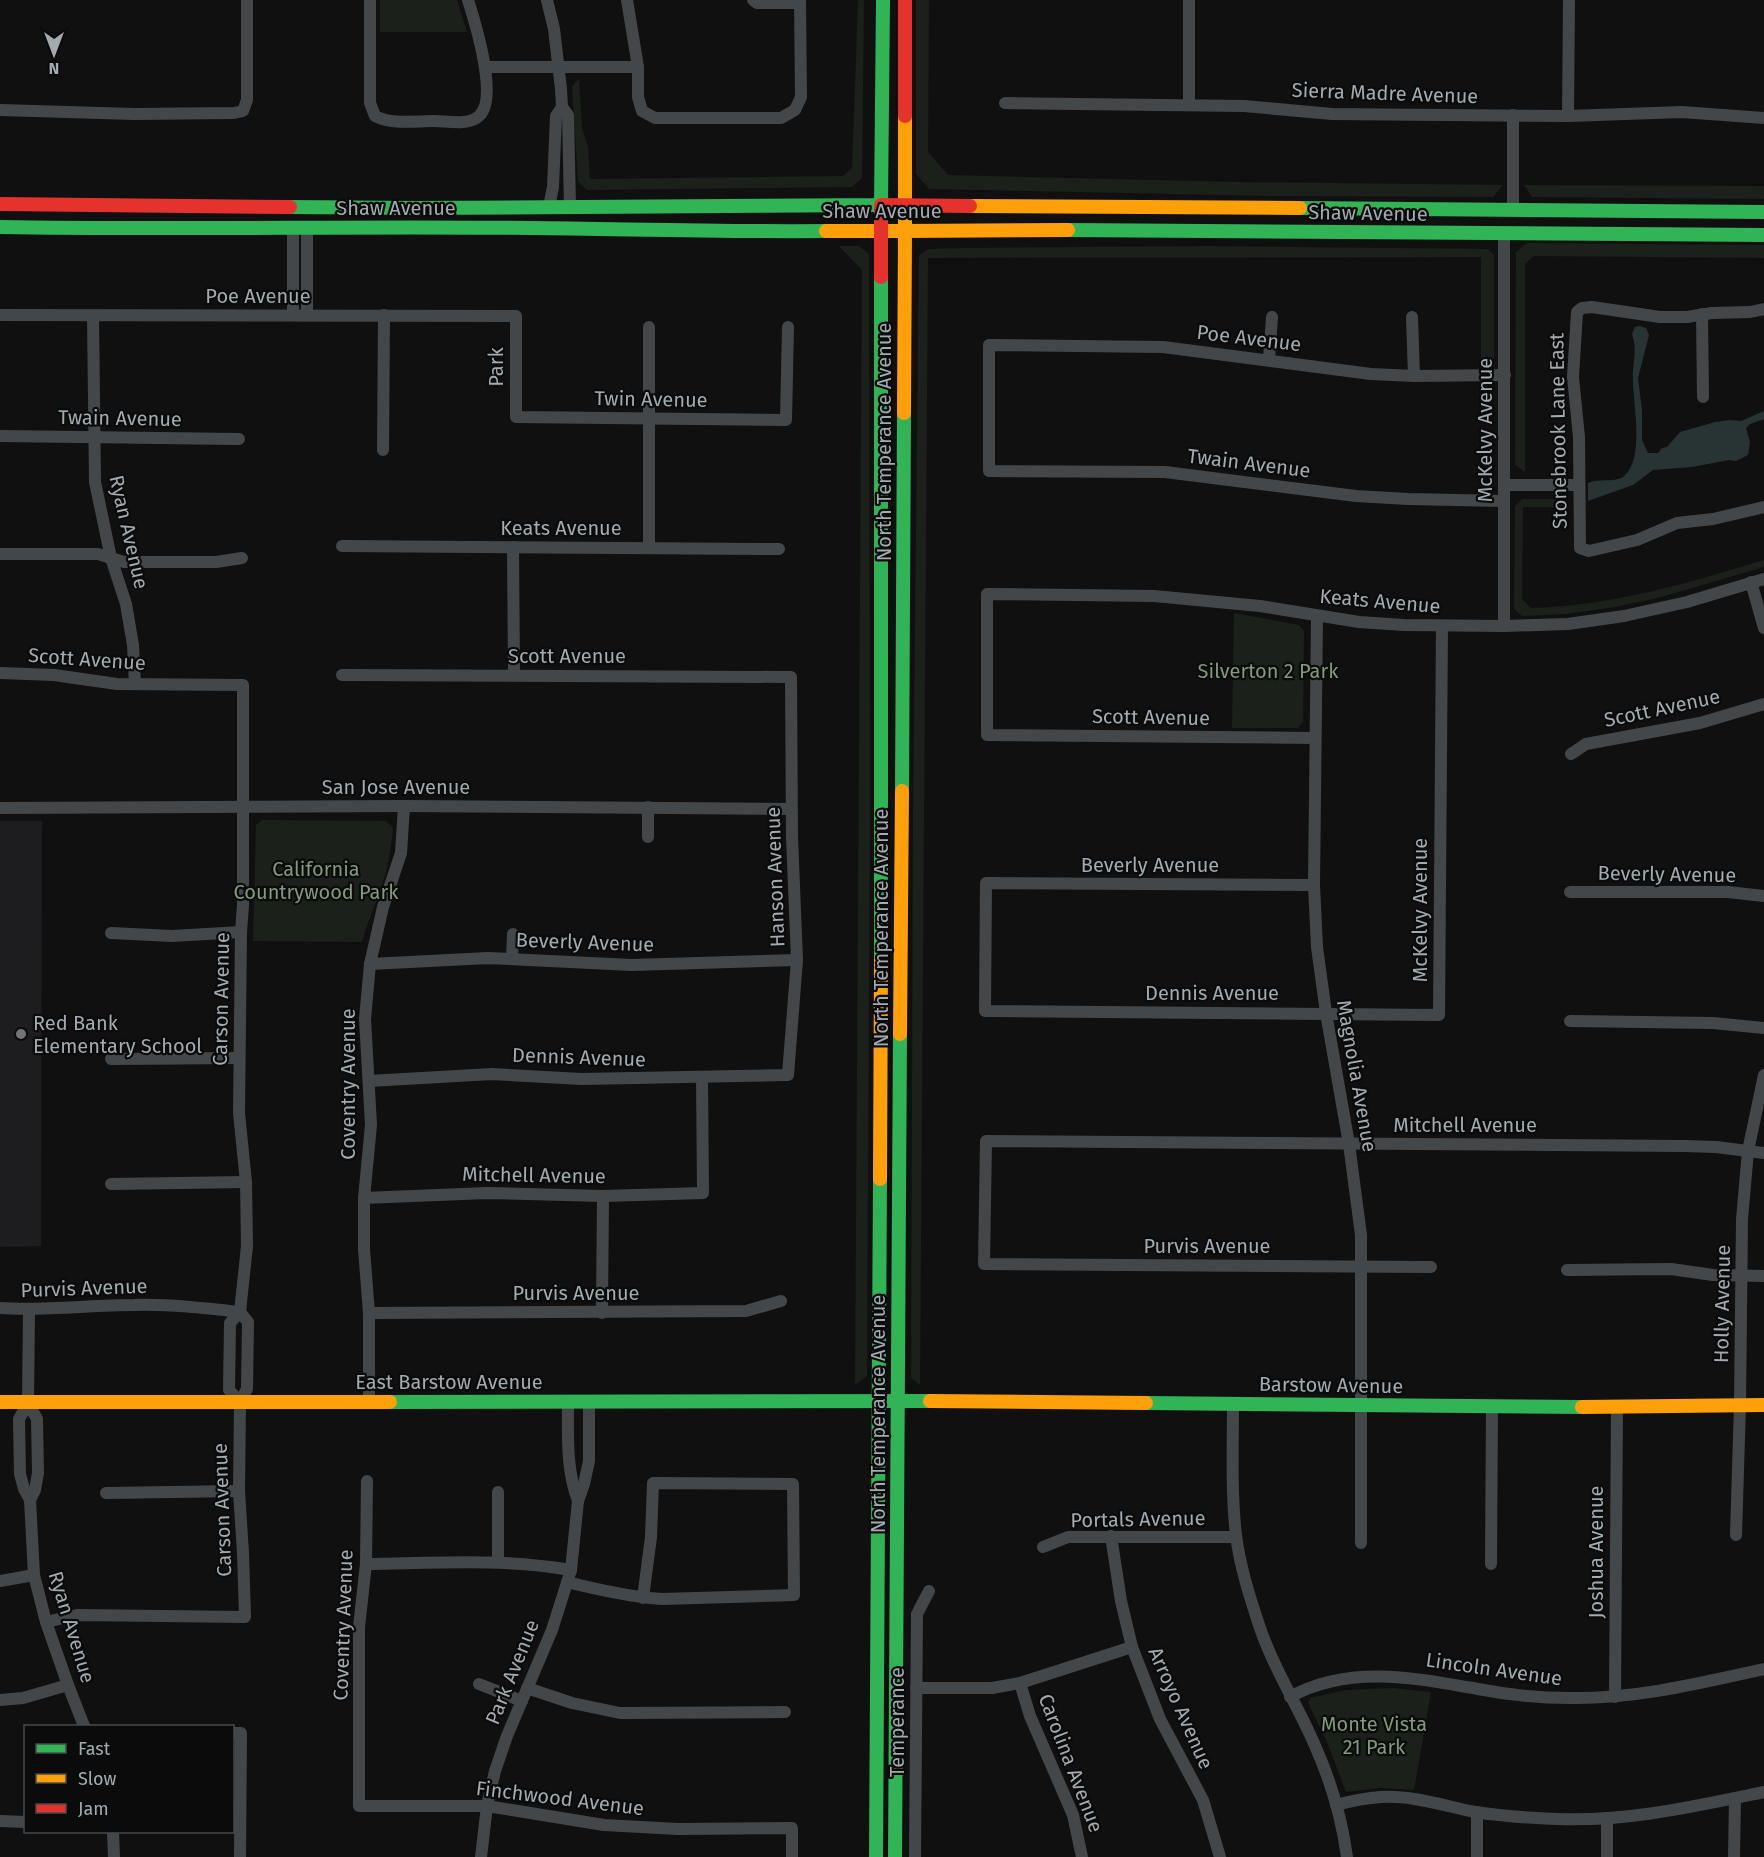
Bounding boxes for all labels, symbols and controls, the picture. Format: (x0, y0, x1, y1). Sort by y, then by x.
north arrow (24, 24, 84, 84)
text: N (49, 59, 59, 78)
street label: Sierra Madre Avenue (1291, 78, 1479, 108)
street label: Shaw Avenue (336, 196, 456, 220)
street label: Shaw Avenue (822, 199, 942, 223)
street label: Shaw Avenue (1308, 200, 1428, 226)
street label: Poe Avenue (205, 284, 311, 308)
street label: Poe Avenue (1195, 320, 1303, 356)
street label: North Temperance Avenue (872, 323, 896, 561)
street label: Stonebrook Lane East (1544, 332, 1572, 529)
street label: Park (484, 347, 508, 387)
street label: McKelvy Avenue (1473, 358, 1497, 502)
street label: Twin Avenue (594, 386, 708, 412)
street label: Twain Avenue (58, 405, 182, 431)
street label: Twain Avenue (1186, 444, 1312, 482)
street label: Ryan Avenue (104, 473, 154, 591)
street label: Keats Avenue (500, 516, 622, 540)
street label: Keats Avenue (1319, 584, 1441, 618)
street label: Scott Avenue (27, 643, 147, 675)
street label: Scott Avenue (508, 644, 626, 668)
park label: Silverton 2 Park (1198, 659, 1339, 683)
street label: Scott Avenue (1602, 684, 1722, 732)
street label: Scott Avenue (1092, 704, 1210, 730)
street label: San Jose Avenue (322, 775, 470, 799)
street label: Hanson Avenue (761, 806, 789, 948)
street label: North Temperance Avenue (869, 809, 893, 1047)
street label: McKelvy Avenue (1408, 838, 1432, 982)
street label: Beverly Avenue (1081, 853, 1219, 877)
park label: California Countrywood Park (234, 857, 399, 904)
street label: Beverly Avenue (1598, 861, 1736, 887)
street label: Beverly Avenue (515, 928, 655, 956)
street label: Carson Avenue (208, 932, 234, 1066)
street label: Dennis Avenue (1145, 981, 1279, 1005)
street label: Magnolia Avenue (1332, 998, 1382, 1154)
street label: Coventry Avenue (336, 1008, 360, 1160)
place label: Red Bank Elementary School (33, 1011, 202, 1058)
marker: Red Bank Elementary School (14, 1027, 28, 1041)
street label: Dennis Avenue (512, 1043, 646, 1071)
street label: Mitchell Avenue (1393, 1113, 1537, 1137)
street label: Mitchell Avenue (462, 1162, 606, 1188)
street label: Purvis Avenue (1144, 1234, 1270, 1258)
street label: Holly Avenue (1709, 1245, 1735, 1363)
street label: Purvis Avenue (20, 1274, 148, 1302)
street label: Purvis Avenue (513, 1281, 639, 1305)
street label: North Temperance Avenue (866, 1295, 890, 1533)
street label: East Barstow Avenue (355, 1370, 543, 1394)
street label: Barstow Avenue (1259, 1372, 1403, 1398)
street label: Carson Avenue (208, 1443, 236, 1577)
street label: Joshua Avenue (1584, 1485, 1608, 1619)
street label: Portals Avenue (1070, 1506, 1206, 1532)
street label: Coventry Avenue (328, 1549, 358, 1701)
street label: Ryan Avenue (44, 1568, 100, 1686)
street label: Park Avenue (480, 1616, 544, 1728)
street label: Arroyo Avenue (1143, 1643, 1219, 1773)
street label: Lincoln Avenue (1424, 1648, 1564, 1690)
street label: Temperance (885, 1667, 909, 1777)
street label: Carolina Avenue (1034, 1690, 1108, 1836)
park label: Monte Vista 21 Park (1321, 1712, 1427, 1759)
legend (24, 1725, 234, 1833)
text: Fast (78, 1738, 111, 1760)
text: Slow (78, 1768, 117, 1790)
street label: Finchwood Avenue (475, 1776, 645, 1820)
text: Jam (78, 1798, 109, 1820)

